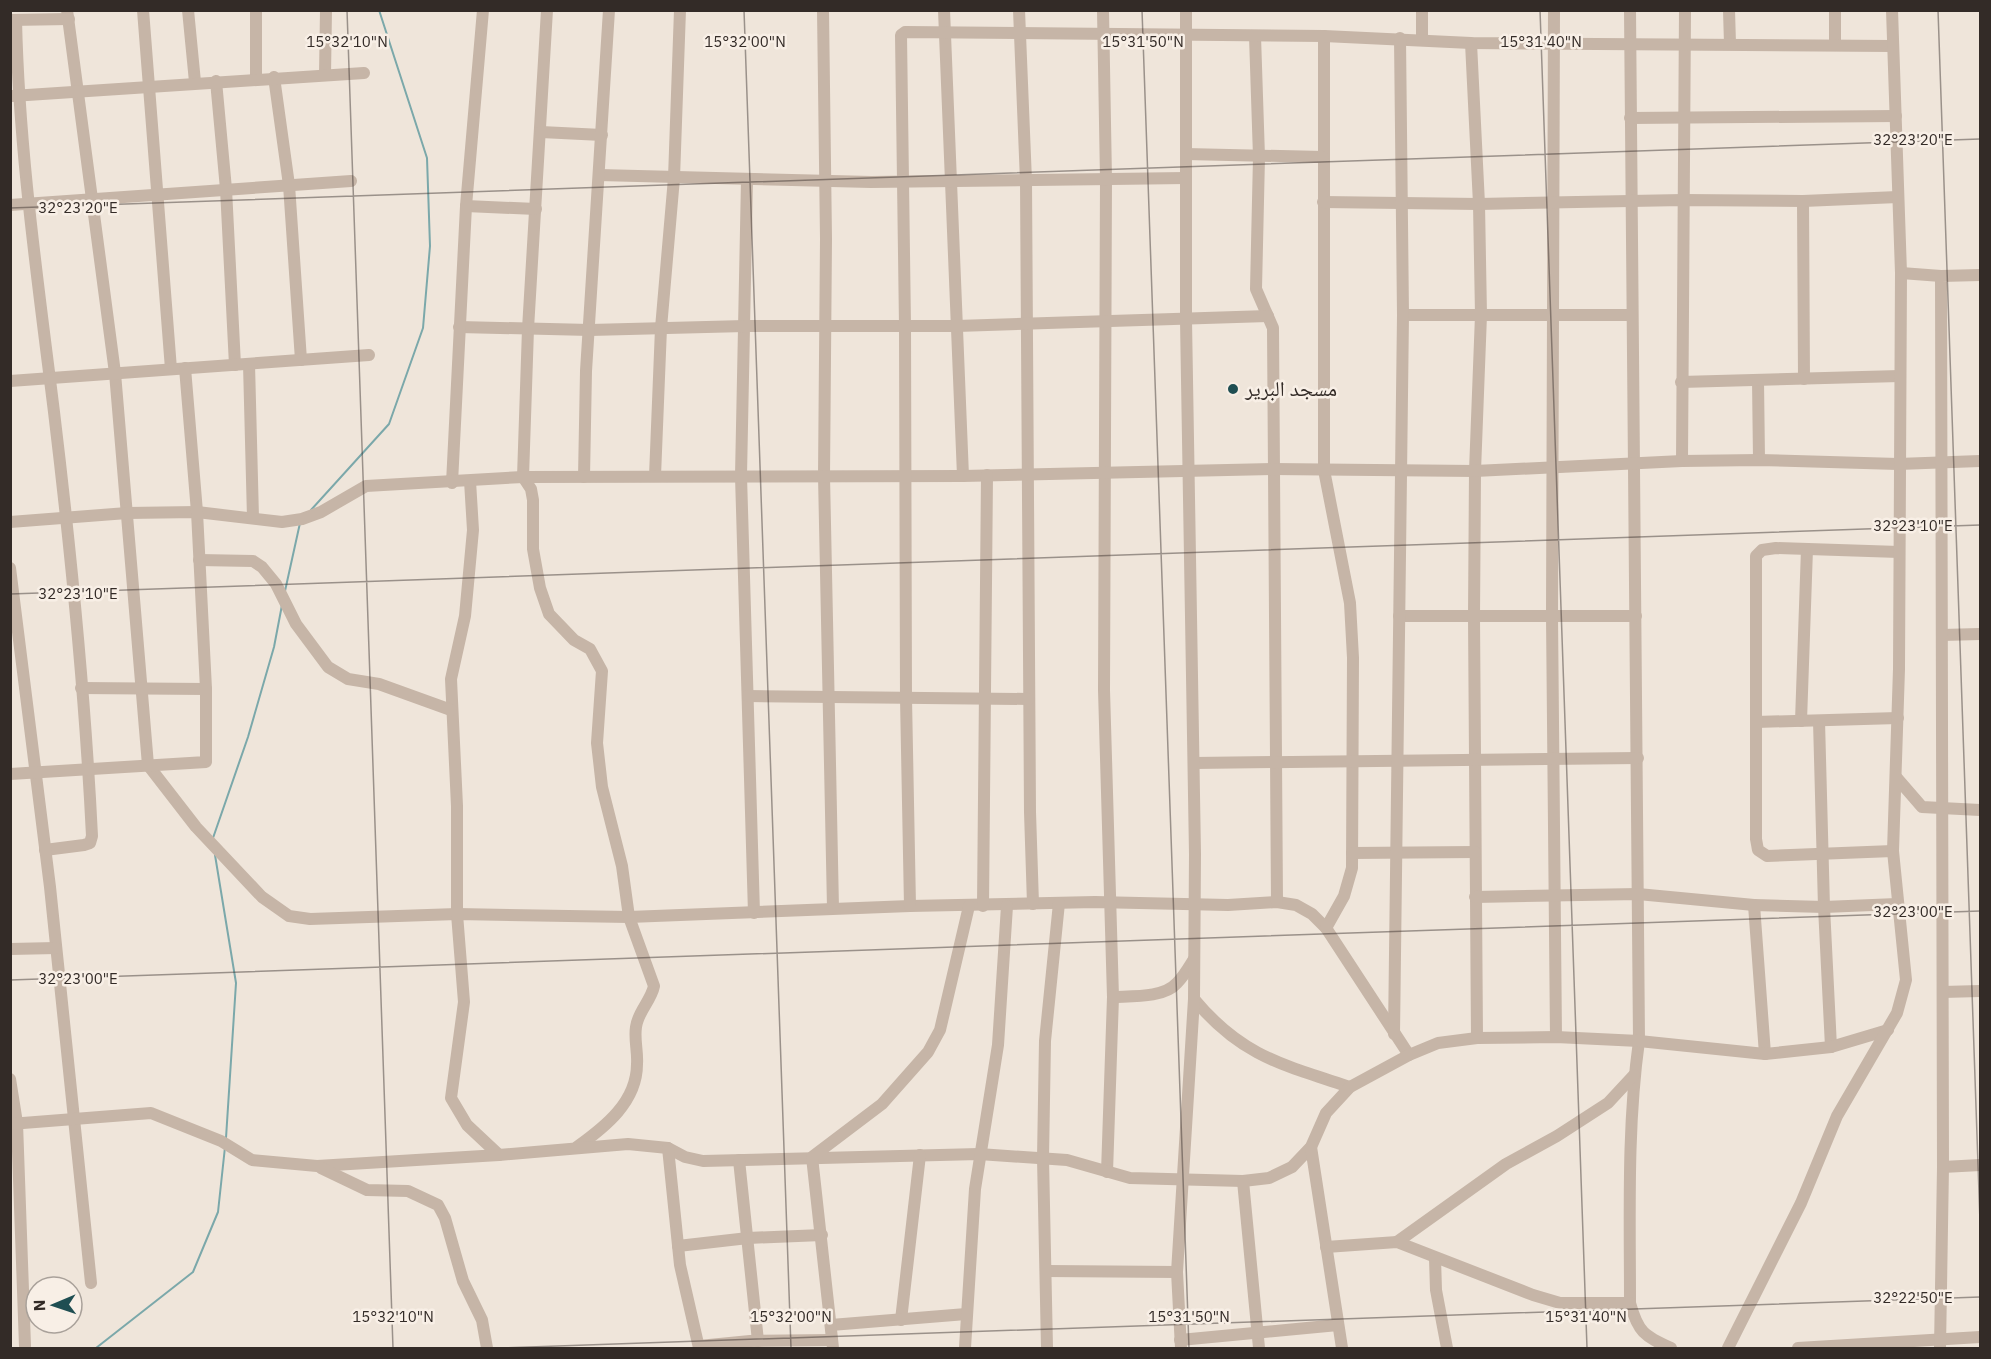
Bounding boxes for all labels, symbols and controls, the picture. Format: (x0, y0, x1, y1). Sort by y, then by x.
text: 15°32'10"N (306, 32, 388, 51)
text: 15°32'00"N (704, 32, 786, 51)
text: 15°31'50"N (1102, 32, 1184, 51)
text: 15°31'40"N (1500, 32, 1582, 51)
text: 32°23'20"E (1873, 130, 1953, 149)
text: 32°23'20"E (38, 198, 118, 217)
place label: مسجد البرير (1244, 374, 1337, 402)
marker: مسجد البرير (1226, 382, 1240, 396)
text: 32°23'10"E (1873, 516, 1953, 535)
text: 32°23'10"E (38, 584, 118, 603)
text: 32°23'00"E (1873, 902, 1953, 921)
text: 32°23'00"E (38, 969, 118, 988)
north arrow (24, 1275, 84, 1335)
text: 32°22'50"E (1873, 1288, 1953, 1307)
text: N (29, 1299, 49, 1312)
text: 15°32'10"N (352, 1307, 434, 1326)
text: 15°32'00"N (750, 1307, 832, 1326)
text: 15°31'50"N (1148, 1307, 1230, 1326)
text: 15°31'40"N (1545, 1307, 1627, 1326)

